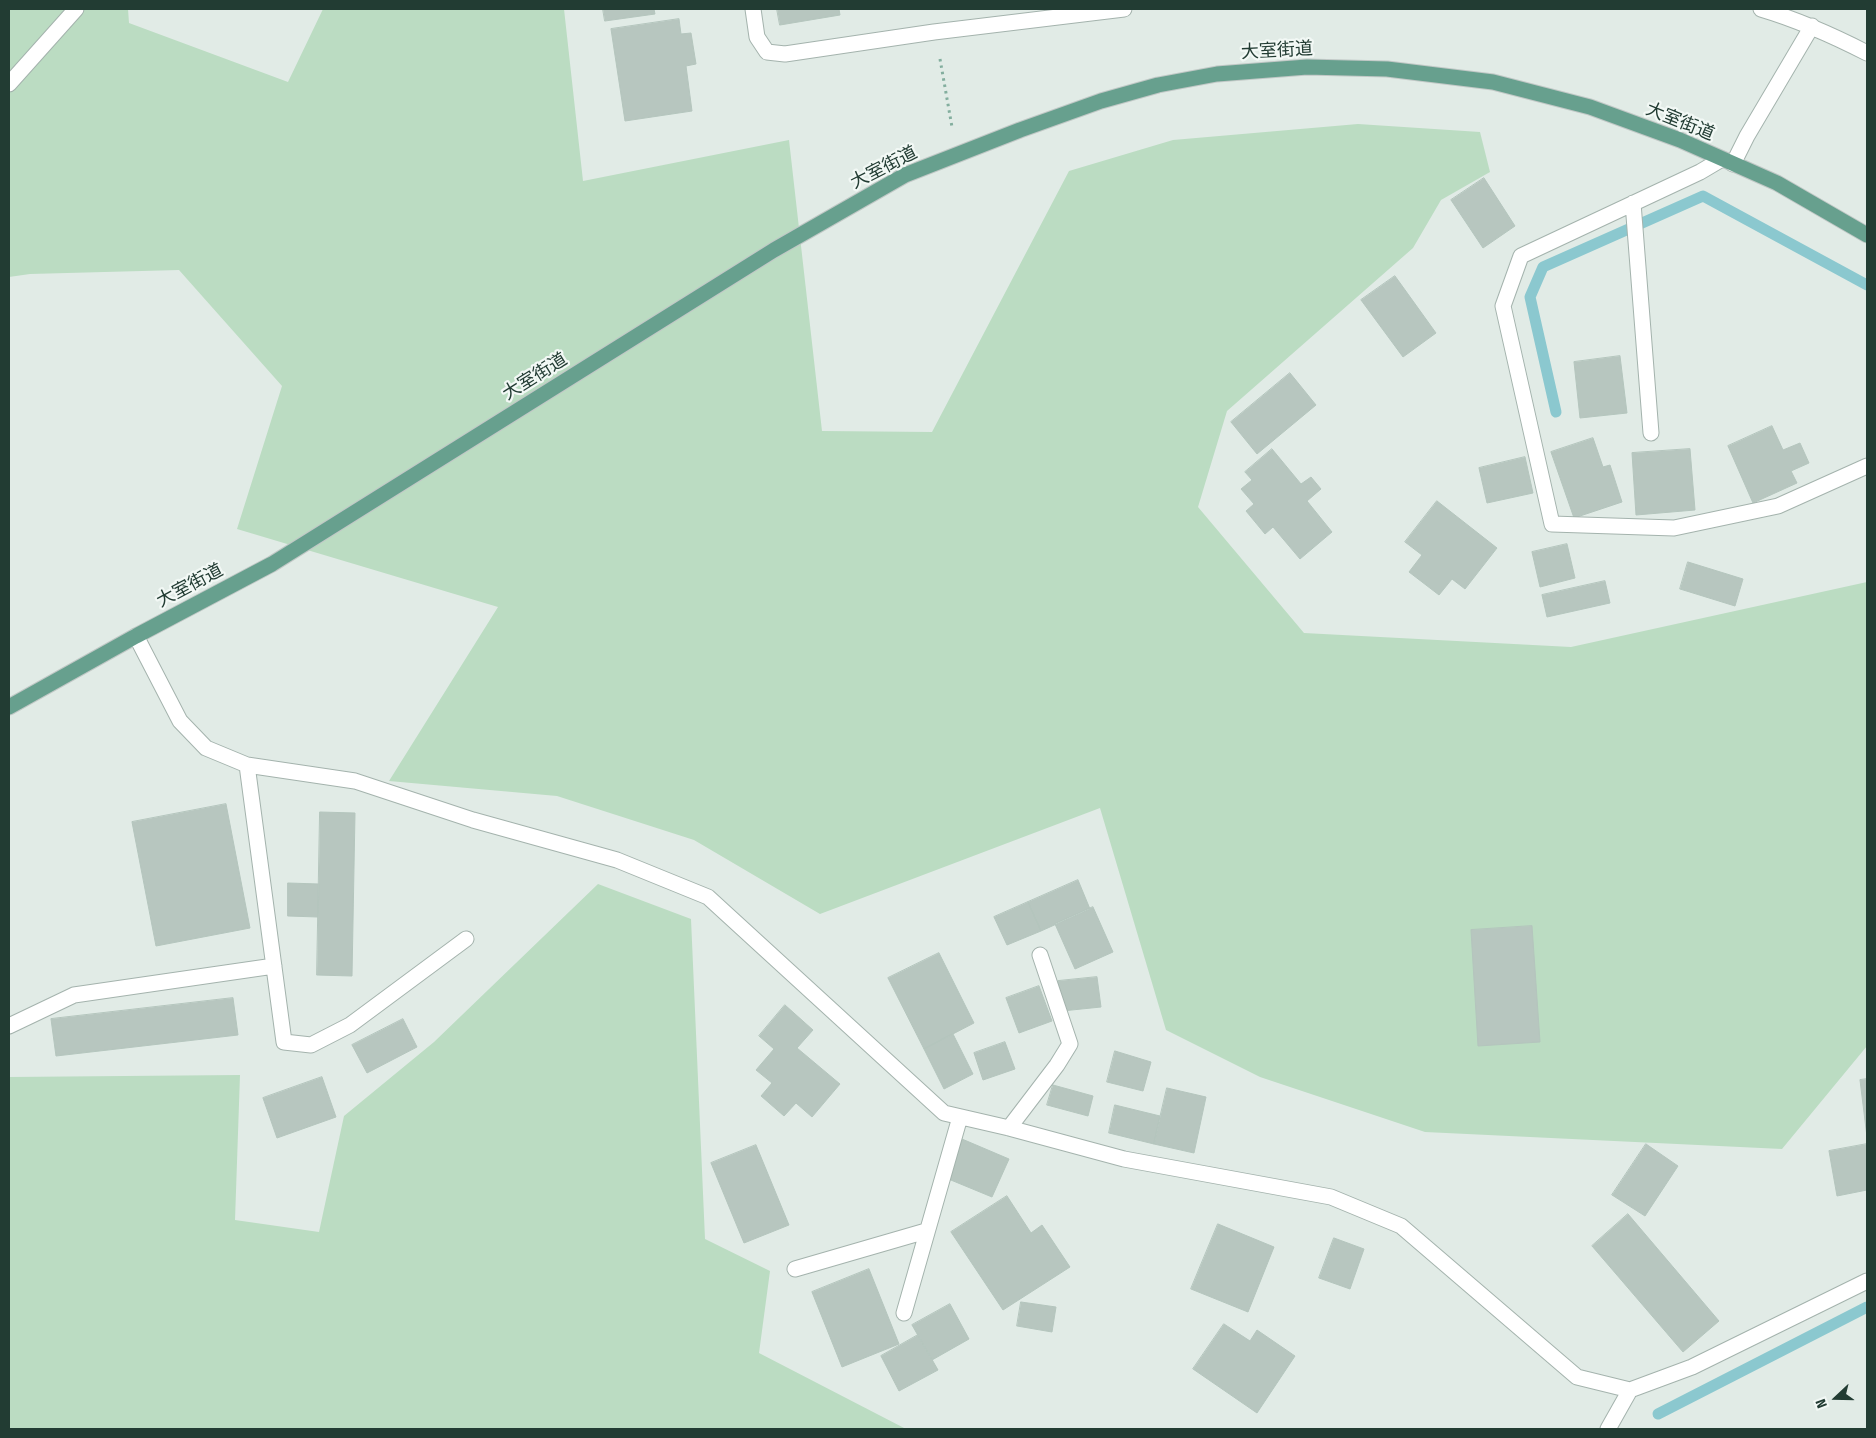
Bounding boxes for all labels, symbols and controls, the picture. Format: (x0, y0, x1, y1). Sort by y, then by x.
street label: 大室街道 (1240, 38, 1314, 64)
street label: 大室街道 (1643, 99, 1717, 145)
street label: 大室街道 (847, 142, 921, 194)
street label: 大室街道 (499, 349, 571, 405)
street label: 大室街道 (153, 560, 227, 612)
north arrow (1811, 1373, 1861, 1423)
text: N (1812, 1397, 1831, 1411)

